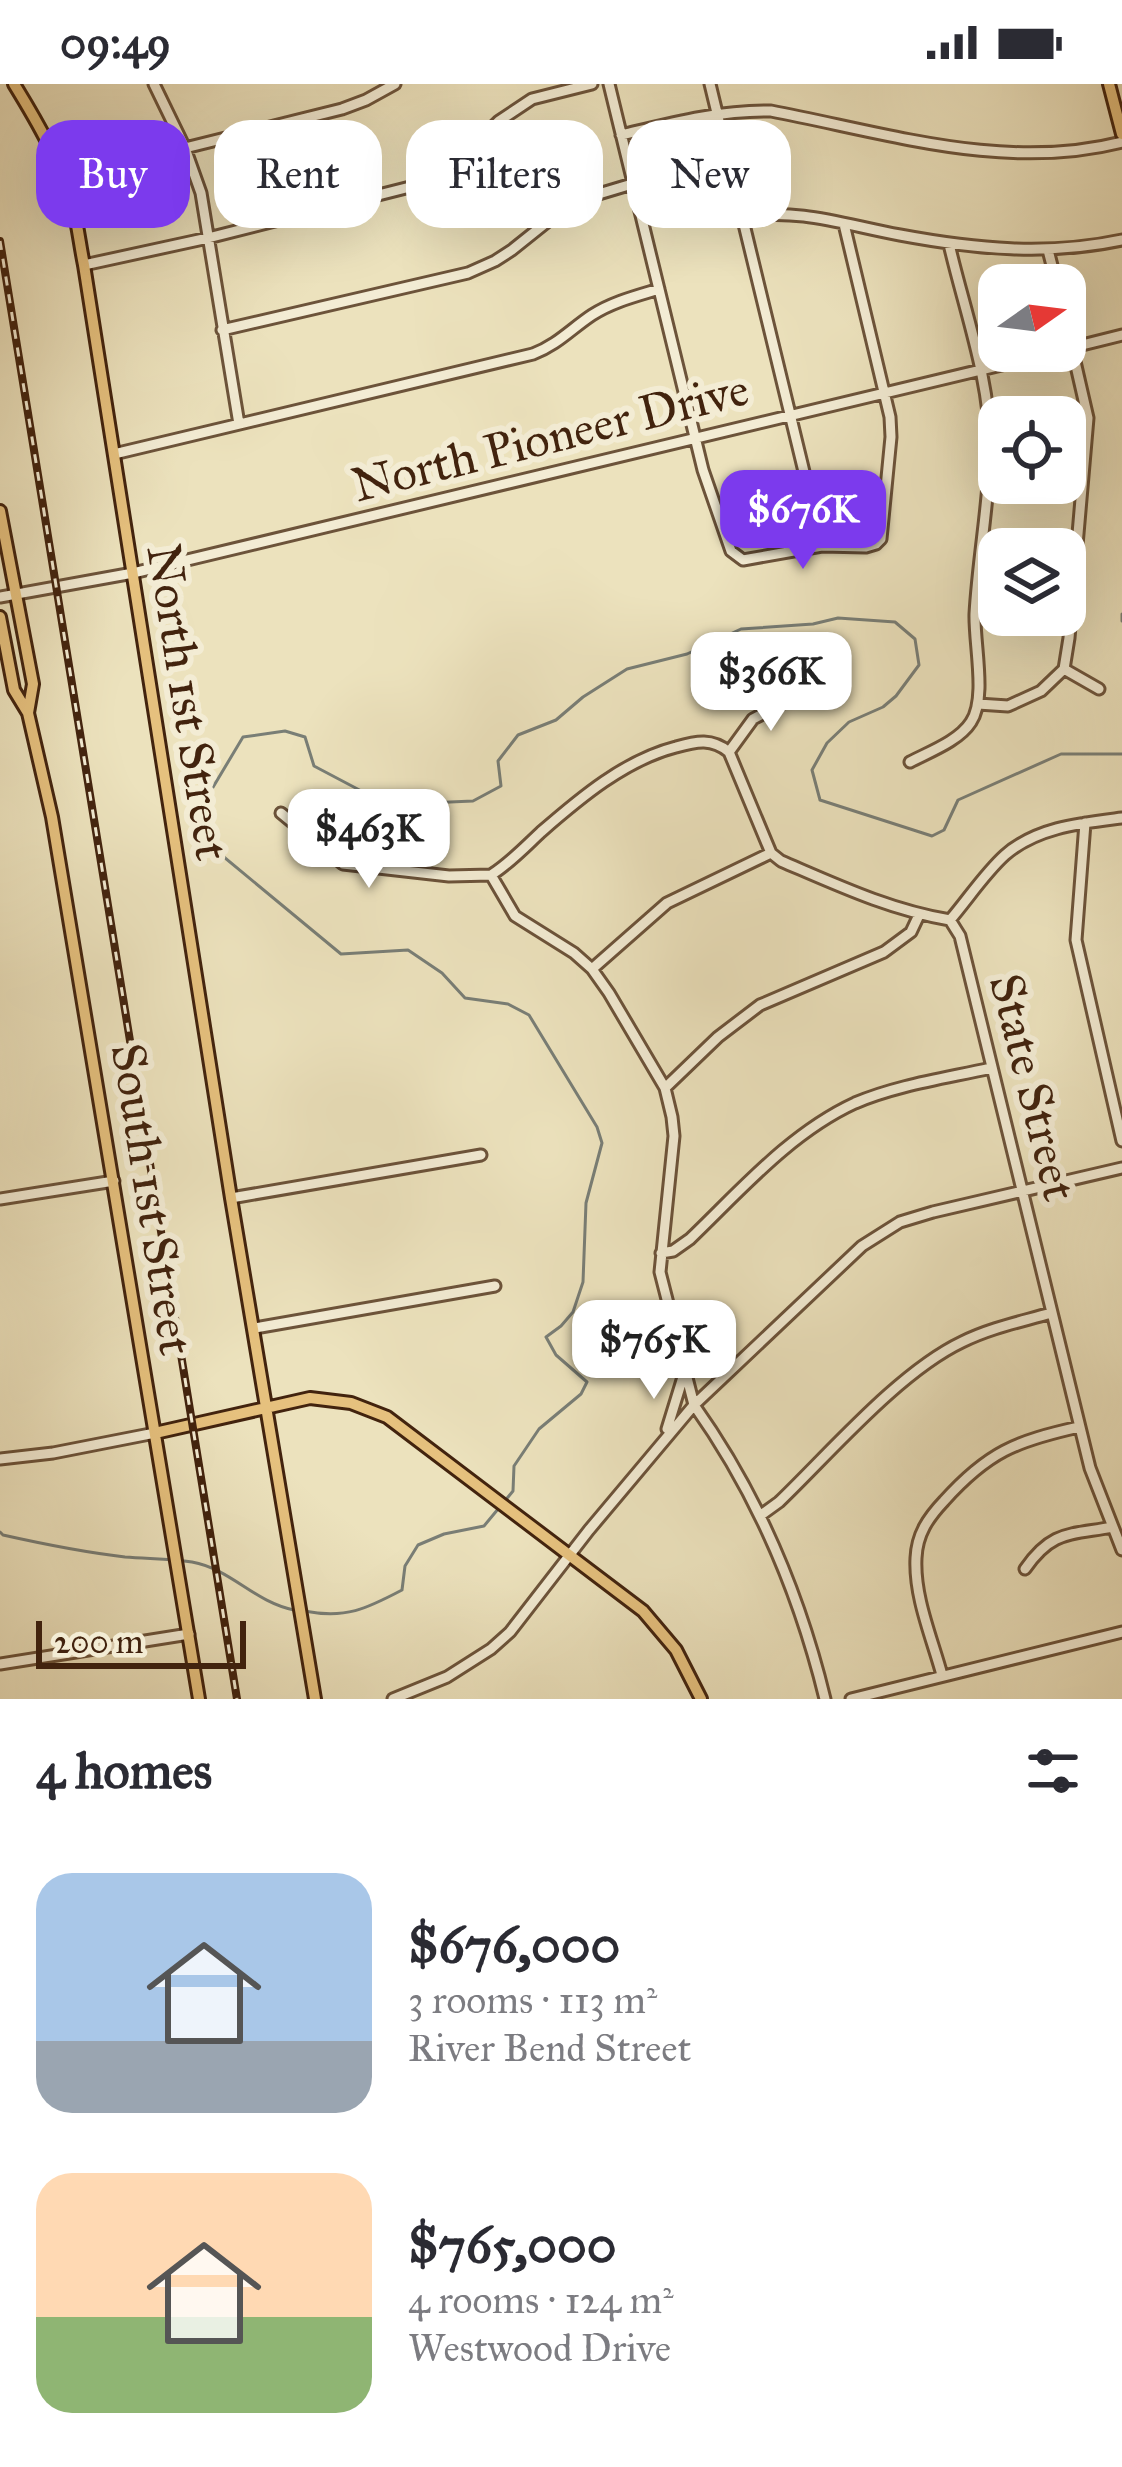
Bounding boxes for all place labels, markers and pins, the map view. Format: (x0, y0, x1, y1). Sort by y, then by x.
pin: $676K (719, 470, 887, 572)
pin: $366K (687, 632, 855, 734)
pin: $463K (285, 789, 453, 891)
pin: $765K (570, 1300, 738, 1402)

